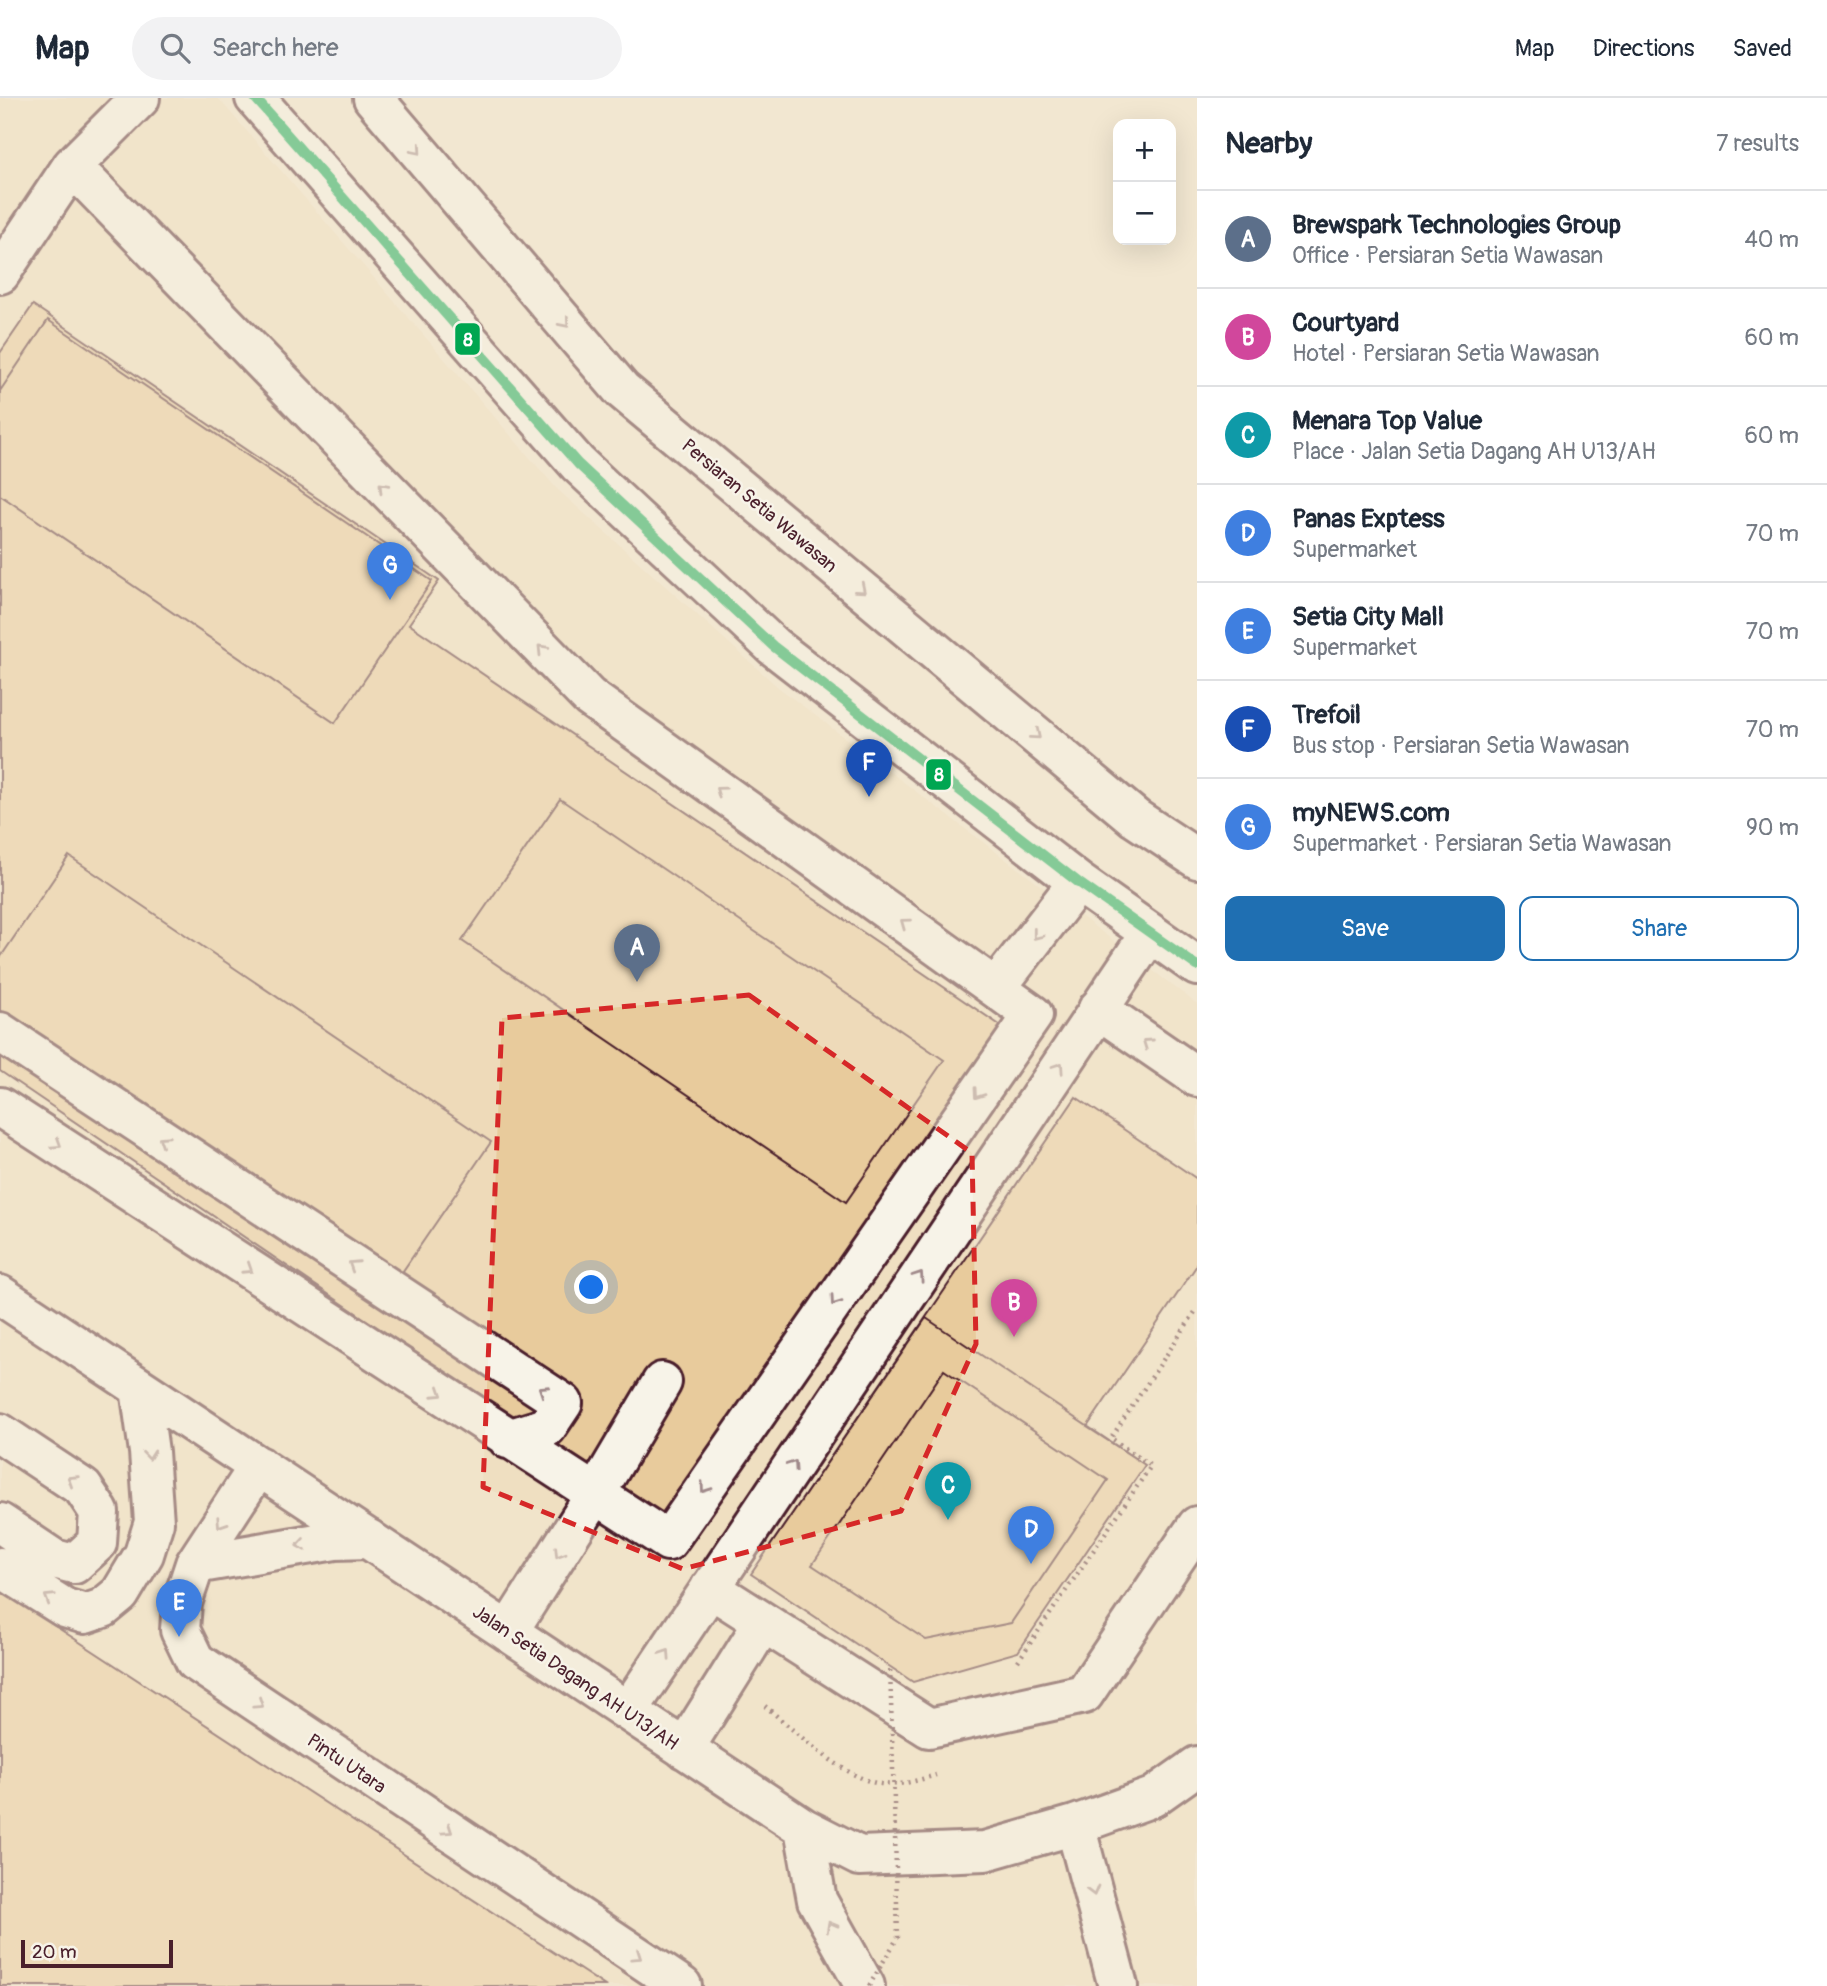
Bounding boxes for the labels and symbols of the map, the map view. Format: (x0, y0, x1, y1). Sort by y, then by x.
one-way arrow (409, 142, 421, 155)
one-way arrow (557, 314, 569, 327)
line badge: 8 (454, 322, 481, 356)
text: 8 (463, 328, 473, 352)
street label: Persiaran Setia Wawasan (677, 434, 842, 578)
one-way arrow (379, 483, 391, 495)
pin: G (367, 542, 413, 600)
one-way arrow (853, 581, 866, 593)
one-way arrow (538, 645, 551, 658)
one-way arrow (1028, 726, 1040, 739)
pin: F (846, 739, 892, 797)
line badge: 8 (925, 758, 952, 791)
text: 8 (934, 763, 944, 787)
one-way arrow (715, 787, 728, 799)
one-way arrow (900, 919, 913, 931)
pin: A (614, 924, 660, 982)
one-way arrow (1033, 927, 1046, 940)
one-way arrow (1142, 1038, 1155, 1051)
one-way arrow (1051, 1062, 1063, 1075)
one-way arrow (974, 1086, 986, 1099)
one-way arrow (49, 1136, 62, 1149)
one-way arrow (158, 1136, 171, 1148)
one-way arrow (240, 1260, 253, 1273)
one-way arrow (348, 1261, 361, 1273)
your location (574, 1270, 608, 1304)
one-way arrow (911, 1271, 923, 1284)
pin: B (991, 1279, 1037, 1337)
one-way arrow (831, 1293, 843, 1306)
one-way arrow (430, 1385, 443, 1397)
one-way arrow (538, 1386, 551, 1398)
one-way arrow (141, 1450, 156, 1461)
one-way arrow (784, 1460, 797, 1473)
pin: C (925, 1462, 971, 1520)
one-way arrow (67, 1476, 80, 1489)
one-way arrow (701, 1480, 713, 1493)
pin: D (1008, 1506, 1054, 1564)
one-way arrow (216, 1516, 229, 1529)
one-way arrow (295, 1537, 307, 1552)
one-way arrow (554, 1545, 567, 1558)
pin: E (156, 1579, 202, 1637)
one-way arrow (44, 1593, 57, 1606)
street label: Jalan Setia Dagang AH U13/AH (468, 1600, 683, 1756)
one-way arrow (658, 1649, 670, 1662)
one-way arrow (251, 1695, 264, 1708)
street label: Pintu Utara (302, 1729, 391, 1799)
one-way arrow (440, 1822, 453, 1834)
one-way arrow (1085, 1885, 1099, 1897)
one-way arrow (826, 1921, 839, 1934)
scale bar (21, 1937, 173, 1969)
one-way arrow (629, 1948, 642, 1960)

